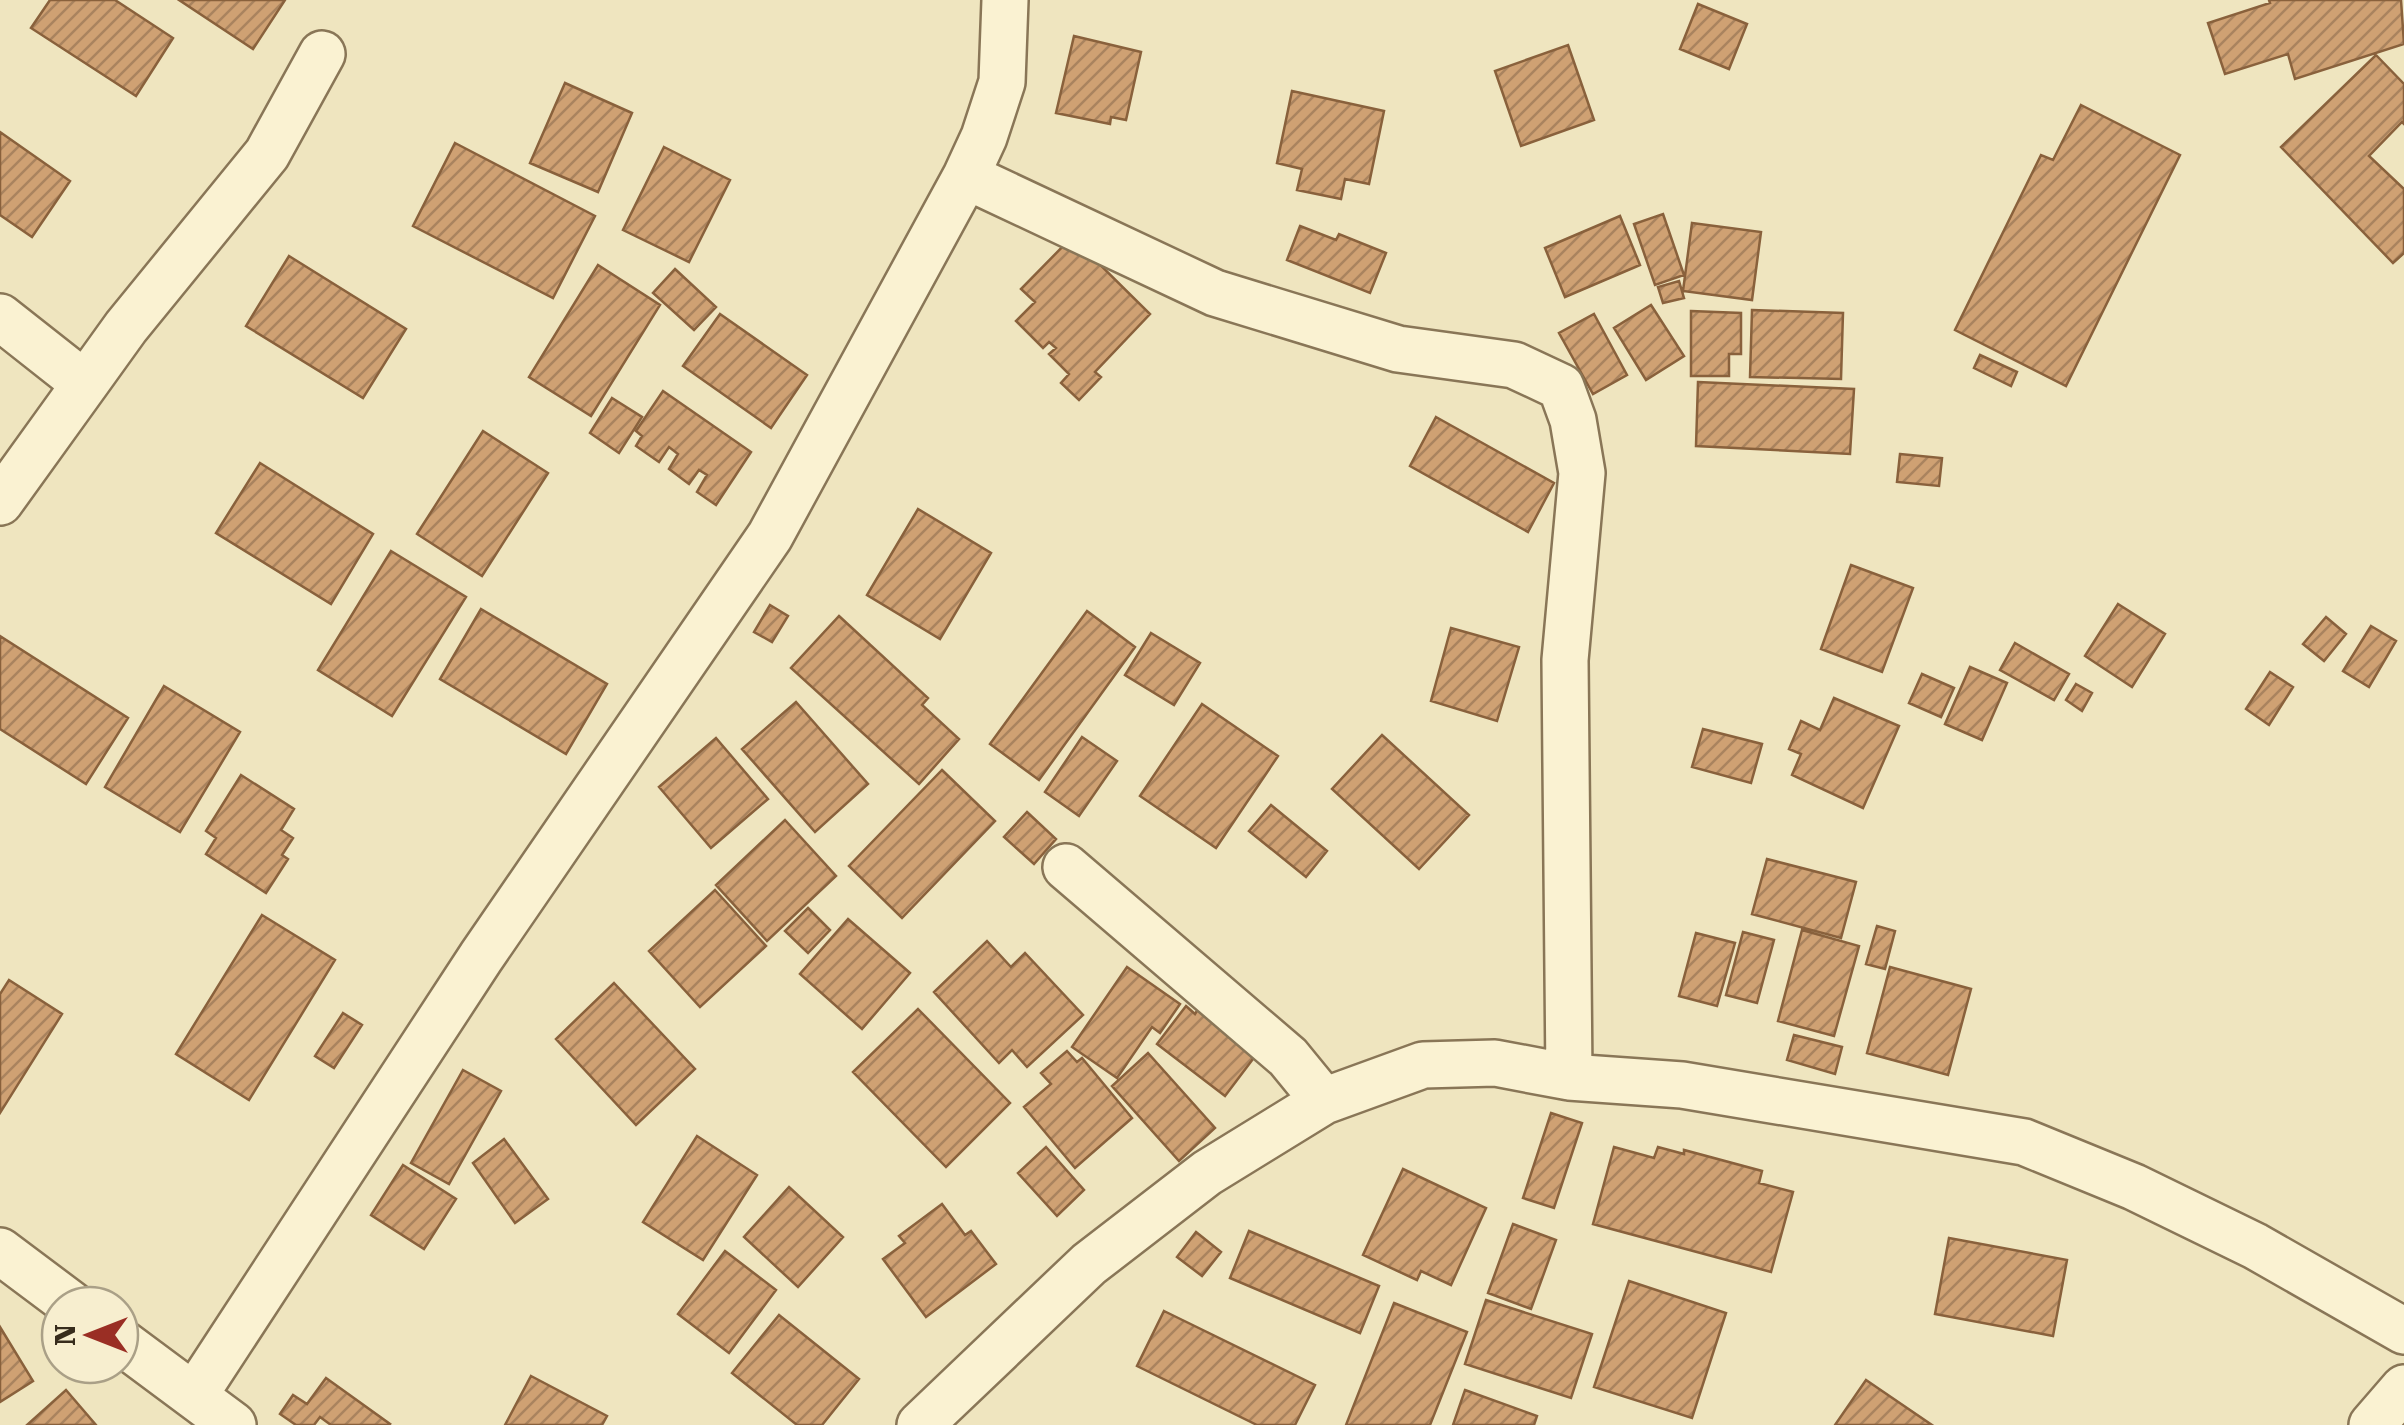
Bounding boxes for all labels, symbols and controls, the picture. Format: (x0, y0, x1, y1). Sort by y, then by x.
north arrow (40, 1285, 140, 1385)
text: N (49, 1324, 82, 1346)

